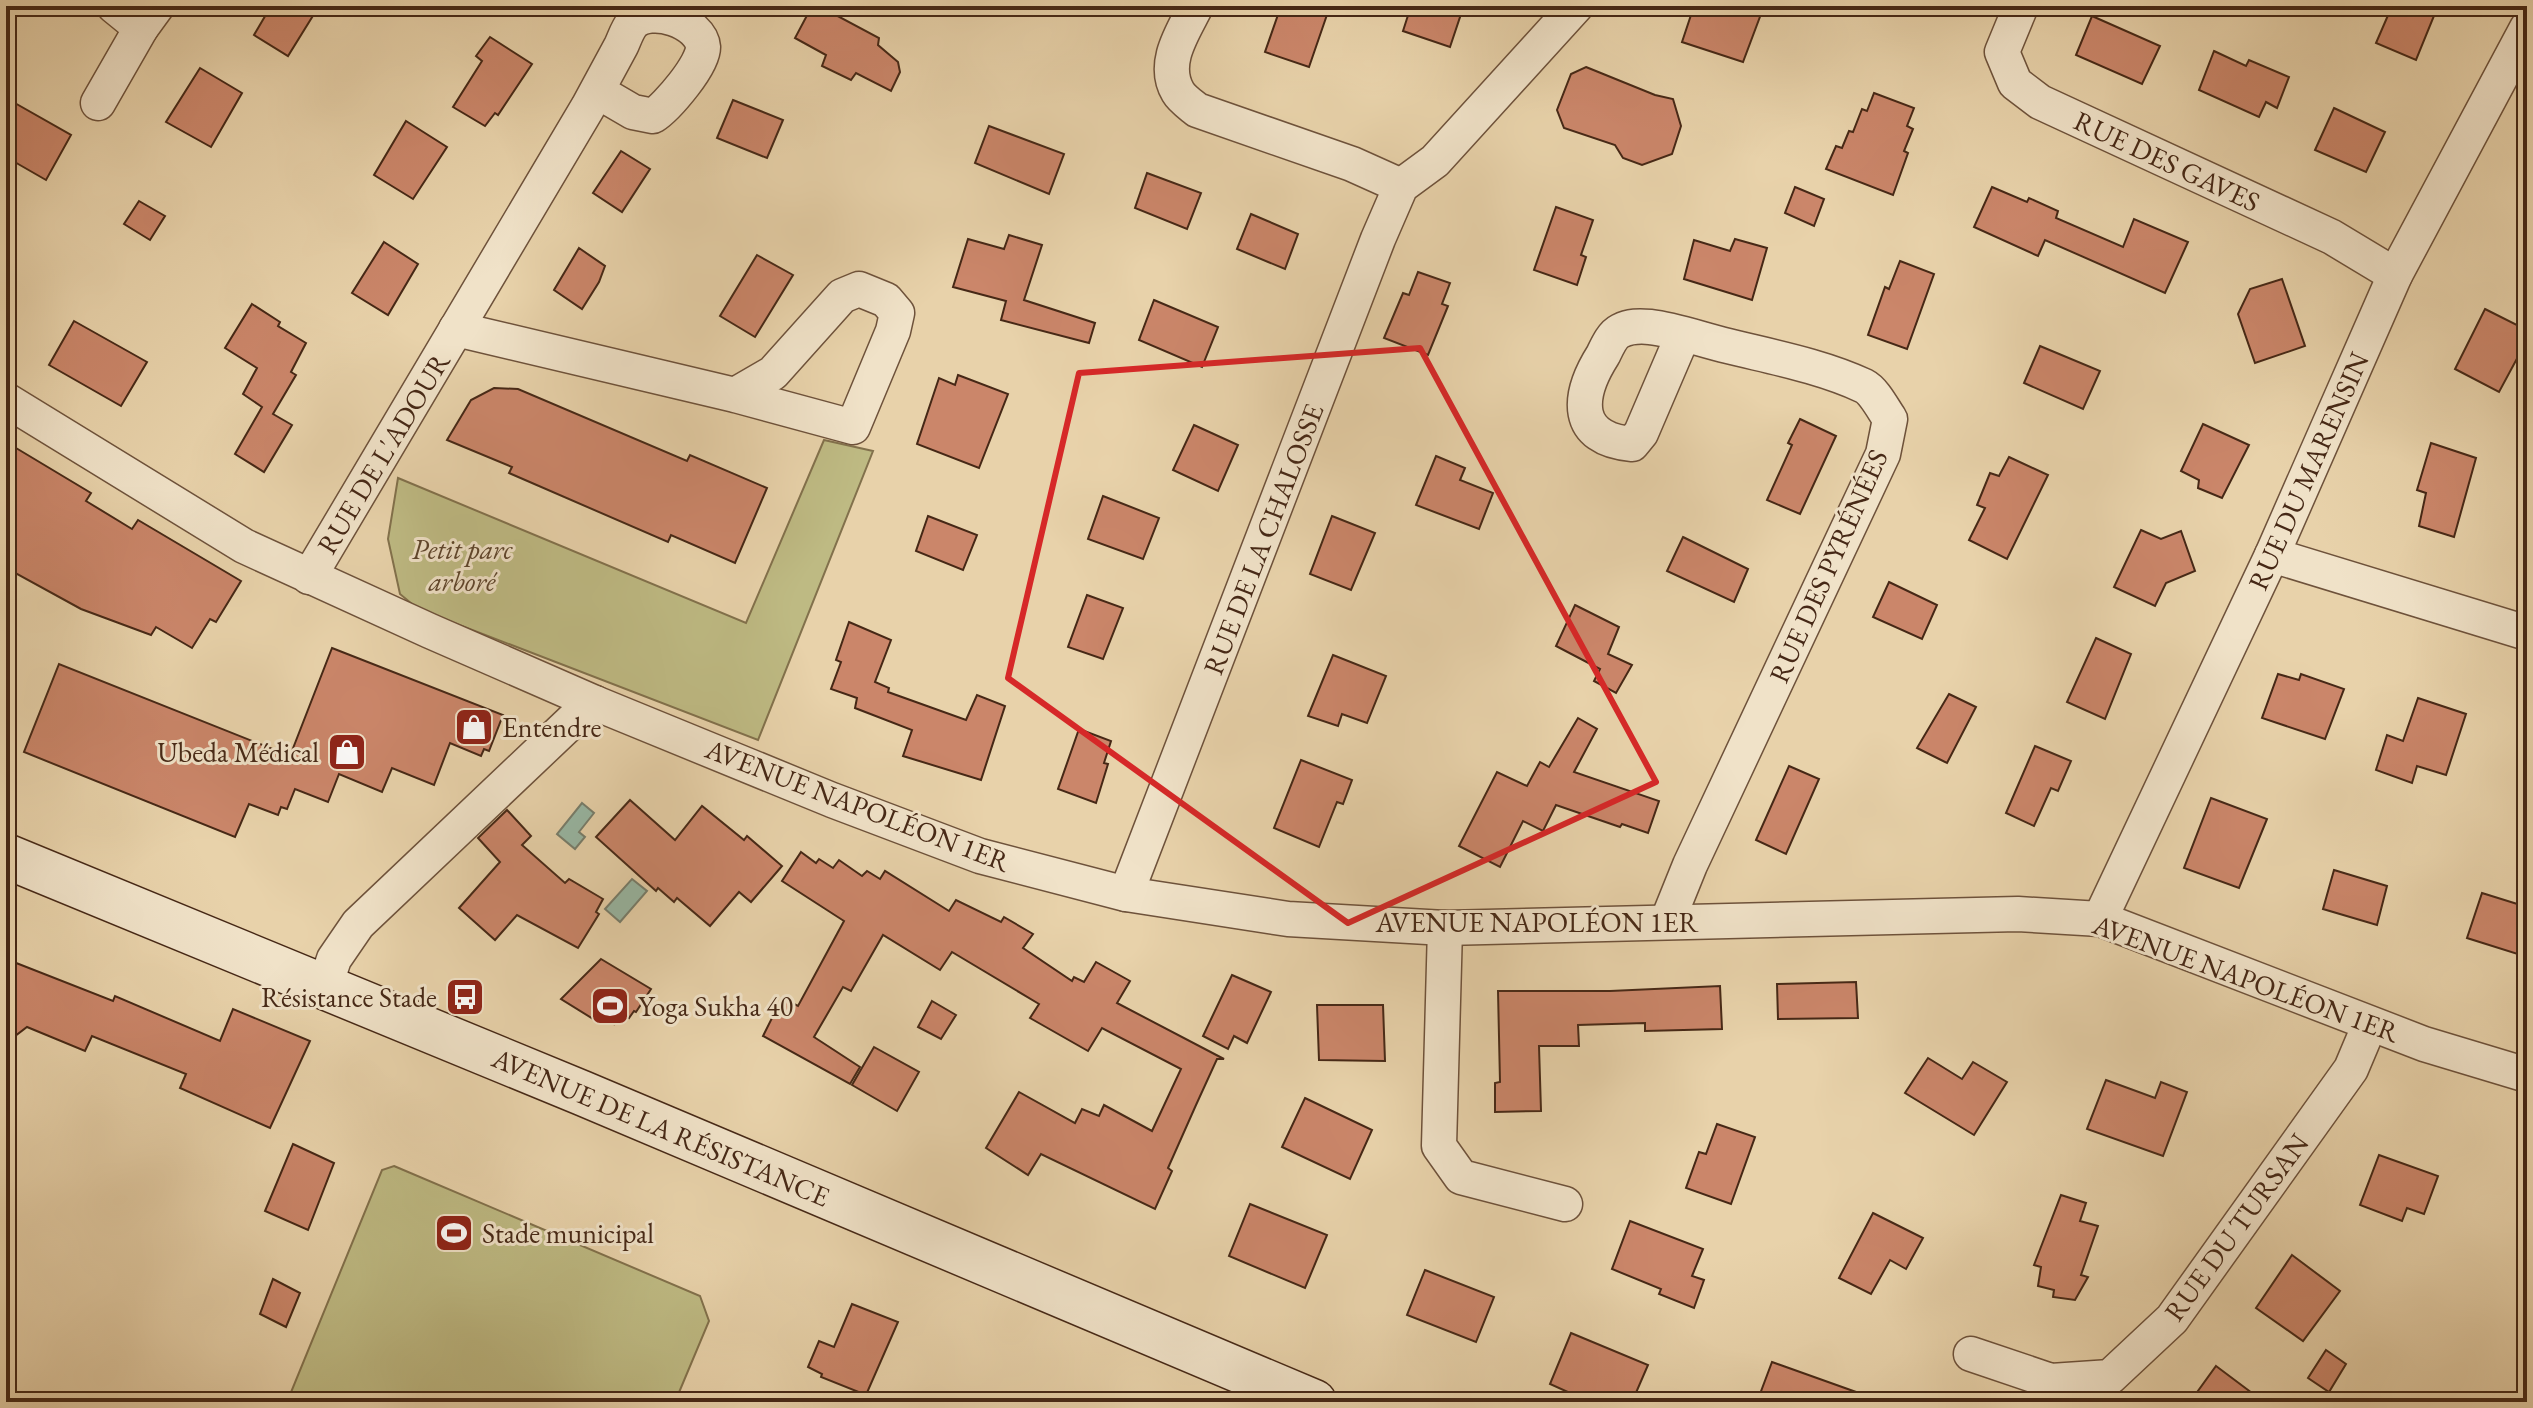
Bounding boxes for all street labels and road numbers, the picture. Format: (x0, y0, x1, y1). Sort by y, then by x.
street label: RUE DES GAVES (2068, 102, 2266, 220)
street label: RUE DE L'ADOUR (309, 345, 458, 560)
street label: RUE DU MARENSIN (2239, 346, 2377, 596)
street label: RUE DE LA CHALOSSE (1195, 398, 1331, 680)
street label: RUE DES PYRÉNÉES (1760, 444, 1896, 688)
street label: AVENUE NAPOLÉON 1ER (700, 730, 1016, 880)
street label: AVENUE NAPOLÉON 1ER (1374, 904, 1700, 940)
street label: AVENUE NAPOLÉON 1ER (2087, 905, 2405, 1051)
street label: AVENUE DE LA RÉSISTANCE (486, 1039, 835, 1215)
street label: RUE DU TURSAN (2156, 1126, 2316, 1328)

